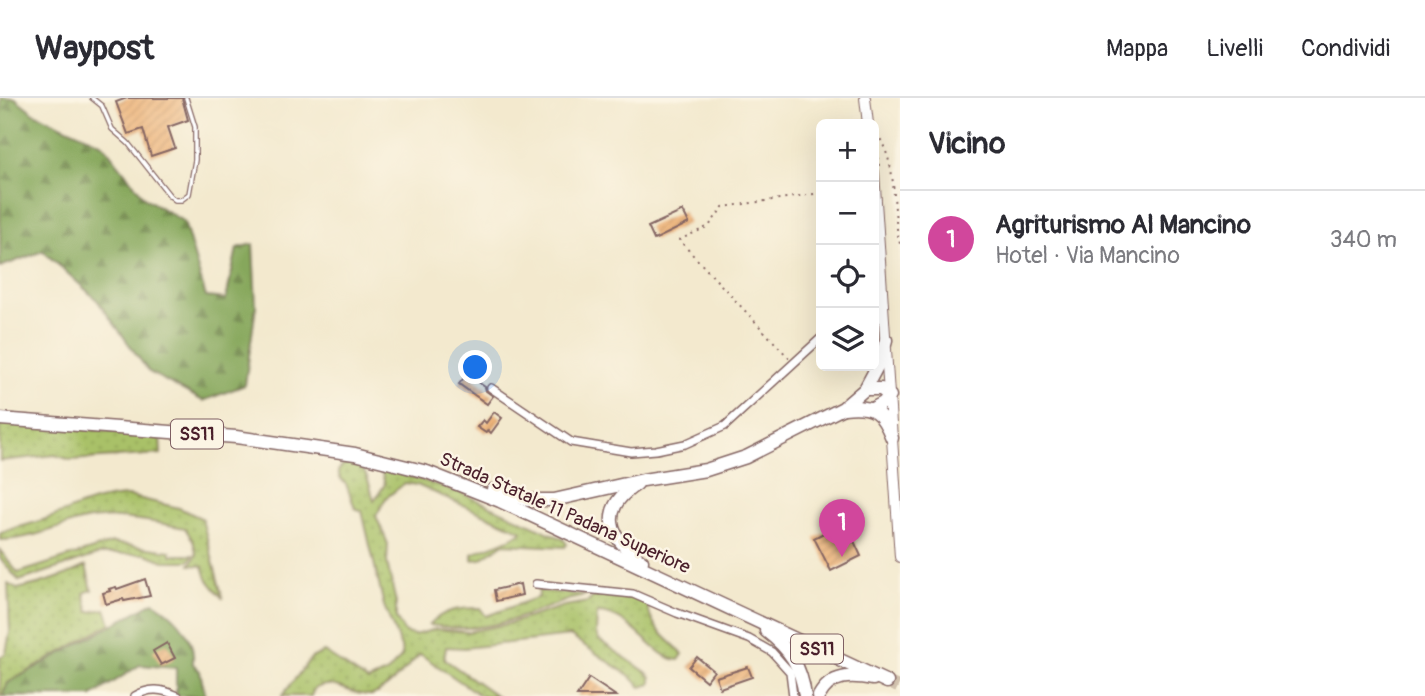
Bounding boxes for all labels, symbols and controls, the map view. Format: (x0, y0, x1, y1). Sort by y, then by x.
text: Waypost (35, 28, 154, 69)
text: Mappa (1106, 34, 1168, 63)
text: Livelli (1206, 34, 1263, 63)
text: Condividi (1301, 34, 1390, 63)
map controls (816, 119, 879, 371)
button: + (816, 119, 879, 182)
text: Vicino (928, 125, 1005, 162)
button: − (816, 182, 879, 245)
text: Agriturismo Al Mancino (995, 209, 1251, 241)
text: 1 (947, 225, 956, 254)
text: 340 m (1330, 225, 1397, 254)
text: Hotel · Via Mancino (995, 241, 1180, 270)
button: locate (816, 245, 879, 308)
button: layers (816, 308, 879, 371)
your location (458, 350, 492, 384)
road number: SS11 (171, 420, 223, 448)
street label: Strada Statale 11 Padana Superiore (436, 447, 695, 580)
pin: 1 (819, 499, 865, 557)
road number: SS11 (791, 634, 843, 664)

